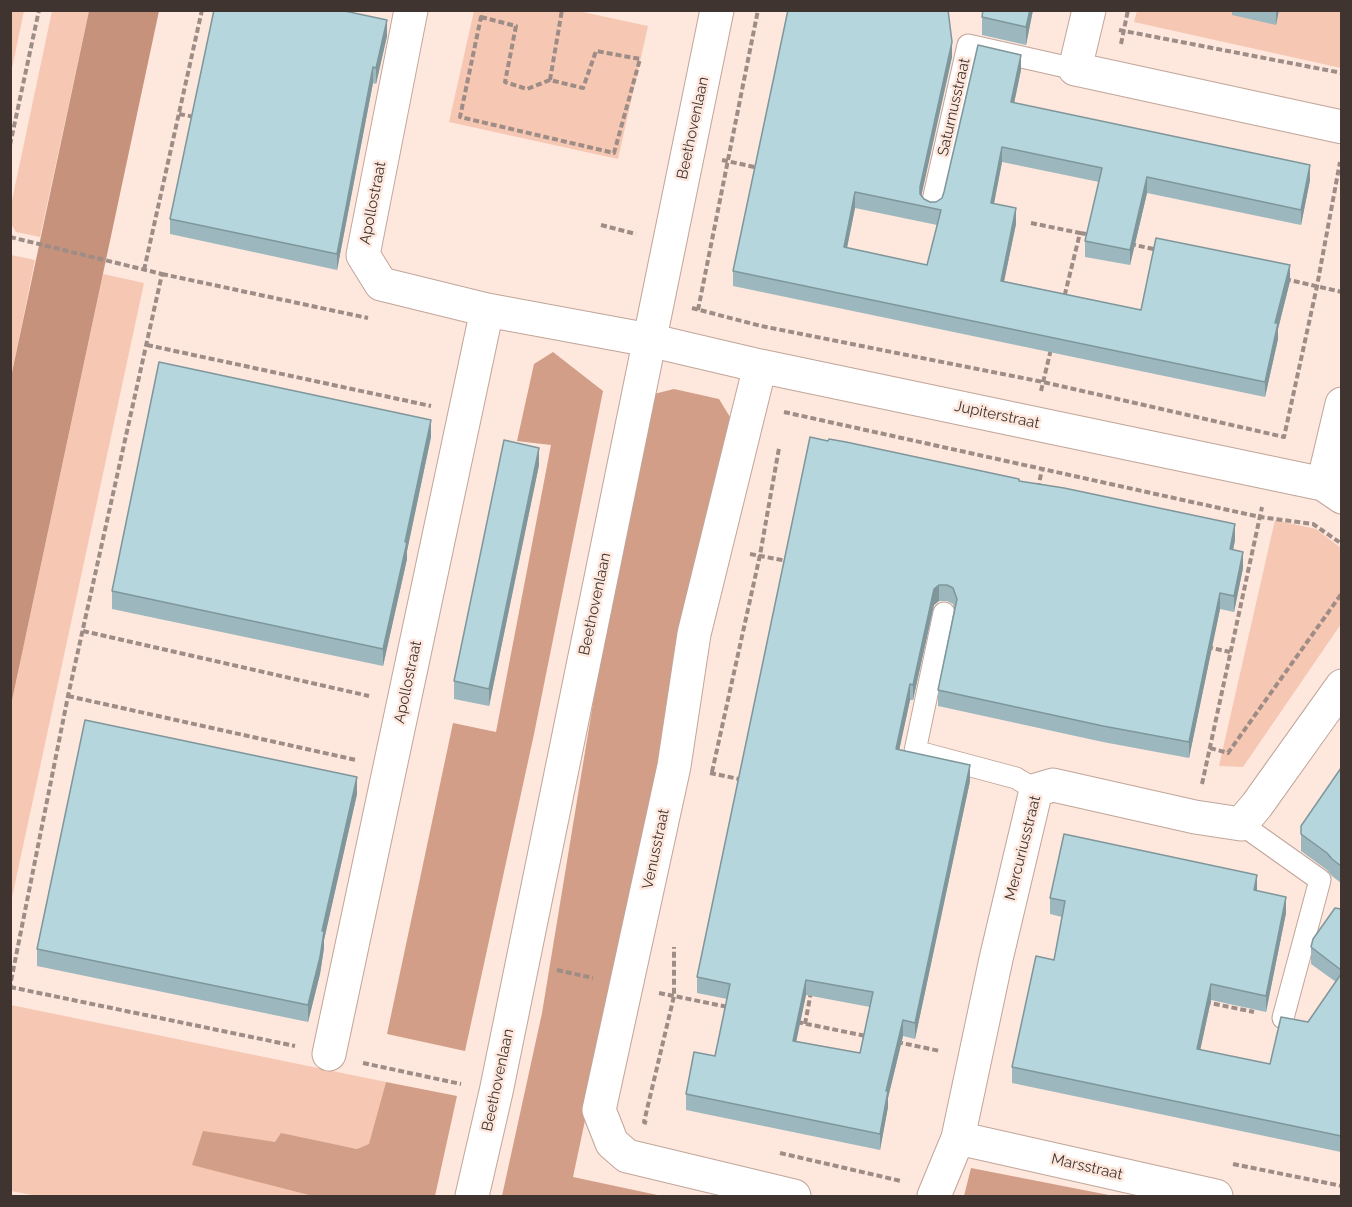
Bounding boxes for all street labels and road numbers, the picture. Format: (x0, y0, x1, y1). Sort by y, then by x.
street label: Saturnusstraat (934, 56, 974, 158)
street label: Beethovenlaan (673, 75, 713, 181)
street label: Apollostraat (356, 160, 390, 246)
street label: Jupiterstraat (953, 397, 1041, 433)
street label: Beethovenlaan (575, 551, 615, 657)
street label: Apollostraat (390, 639, 426, 725)
street label: Mercuriusstraat (1001, 794, 1045, 902)
street label: Venusstraat (639, 807, 673, 891)
street label: Beethovenlaan (478, 1027, 518, 1133)
street label: Marsstraat (1050, 1150, 1124, 1184)

